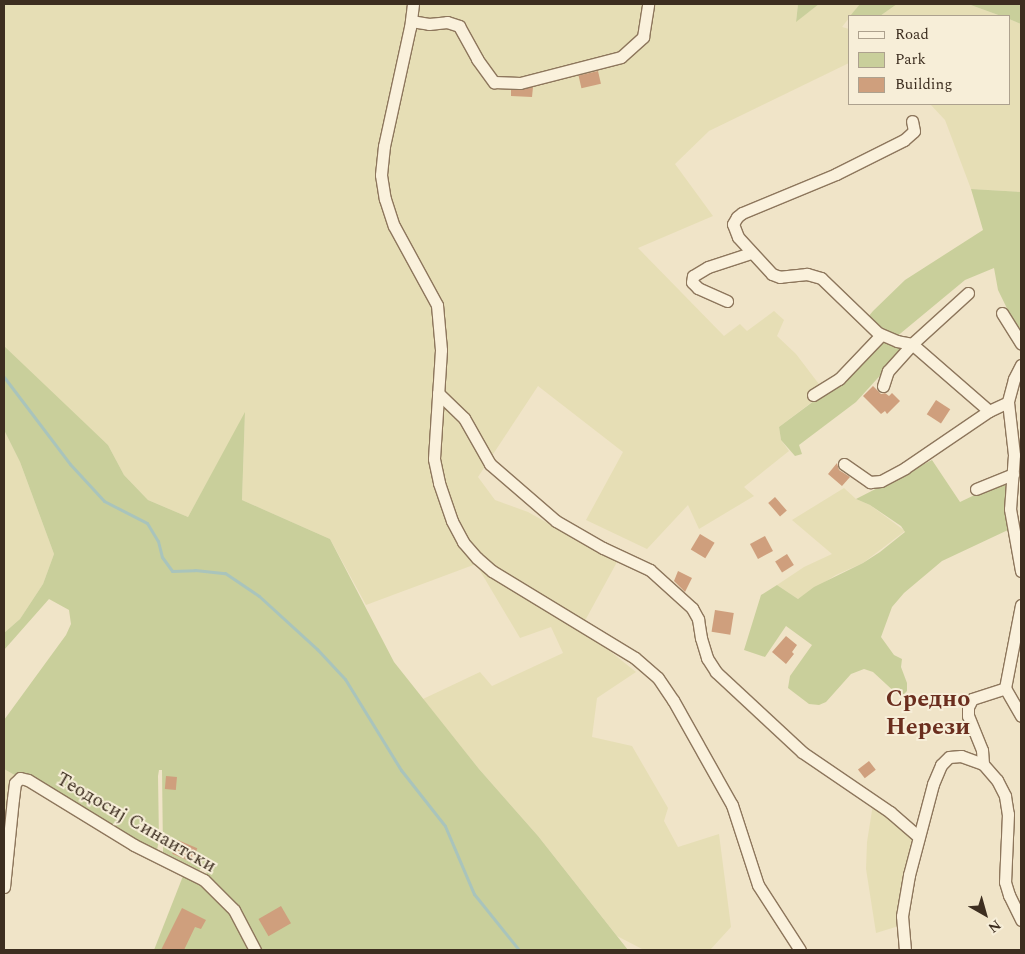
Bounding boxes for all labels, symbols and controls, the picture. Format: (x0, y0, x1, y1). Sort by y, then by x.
legend (848, 15, 1010, 105)
text: Road (895, 23, 929, 46)
text: Park (895, 48, 926, 71)
text: Building (895, 73, 952, 96)
district label: Средно Нерези (886, 686, 970, 742)
street label: Теодосиј Синаитски (52, 768, 220, 878)
north arrow (960, 889, 1010, 939)
text: N (984, 914, 1006, 938)

